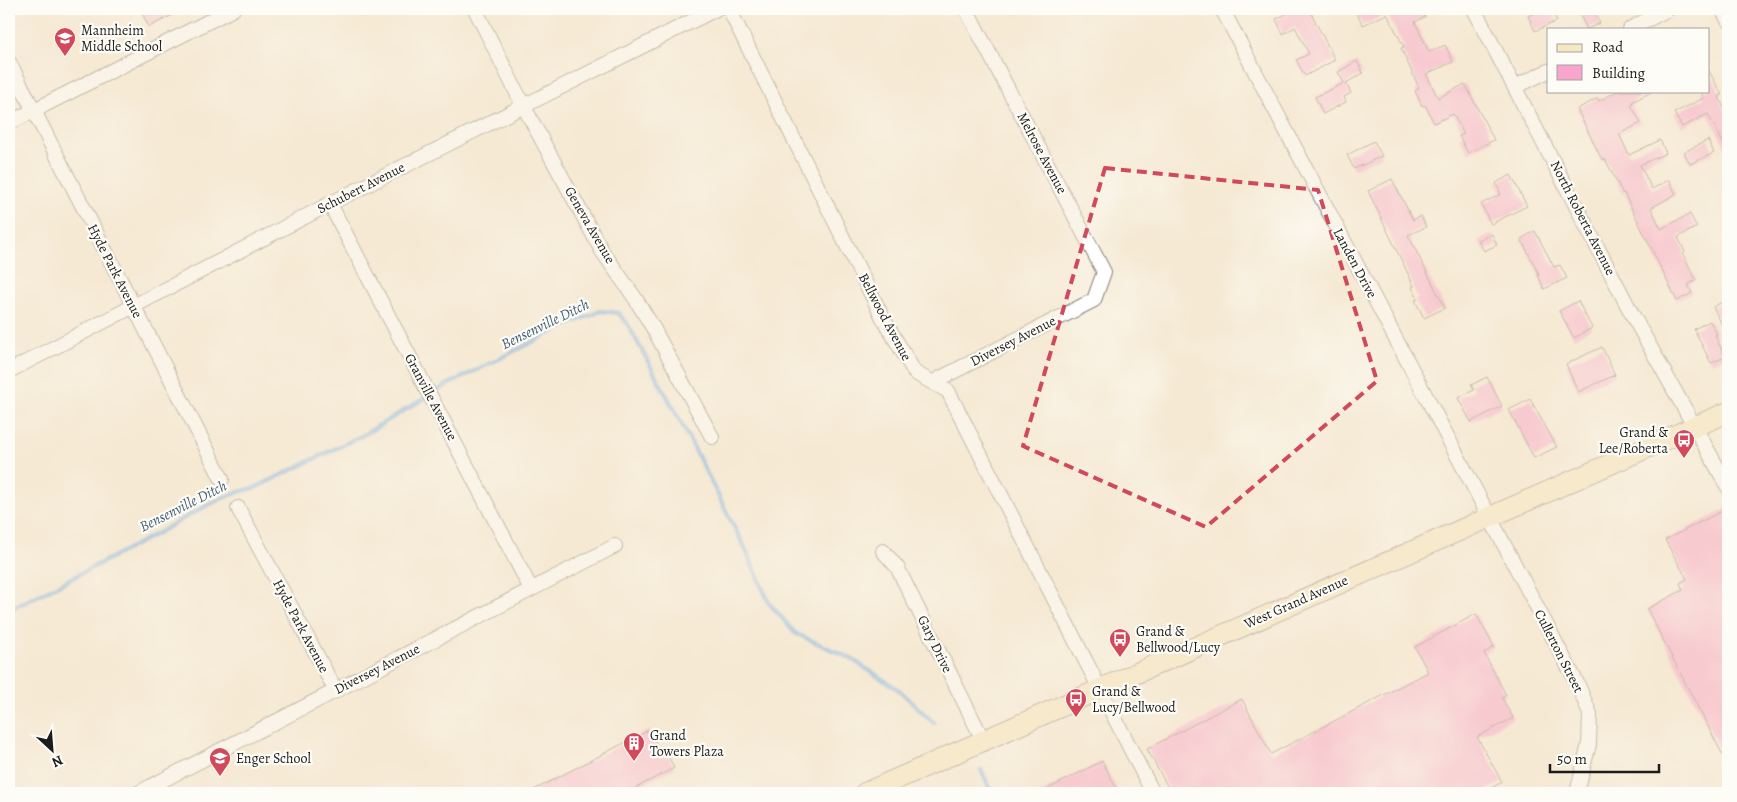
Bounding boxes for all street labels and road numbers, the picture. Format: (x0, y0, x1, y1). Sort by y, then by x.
street label: Melrose Avenue (1013, 109, 1071, 197)
street label: North Roberta Avenue (1546, 157, 1620, 279)
street label: Schubert Avenue (314, 158, 408, 218)
street label: Geneva Avenue (560, 183, 620, 267)
street label: Hyde Park Avenue (83, 221, 147, 321)
street label: Landen Drive (1329, 225, 1381, 301)
street label: Bellwood Avenue (854, 270, 916, 364)
street label: Diversey Avenue (967, 311, 1059, 371)
street label: Granville Avenue (400, 350, 462, 444)
street label: West Grand Avenue (1240, 571, 1351, 634)
street label: Hyde Park Avenue (268, 576, 334, 676)
street label: Cullerton Street (1530, 606, 1588, 696)
street label: Gary Drive (913, 612, 957, 676)
street label: Diversey Avenue (331, 639, 423, 699)

